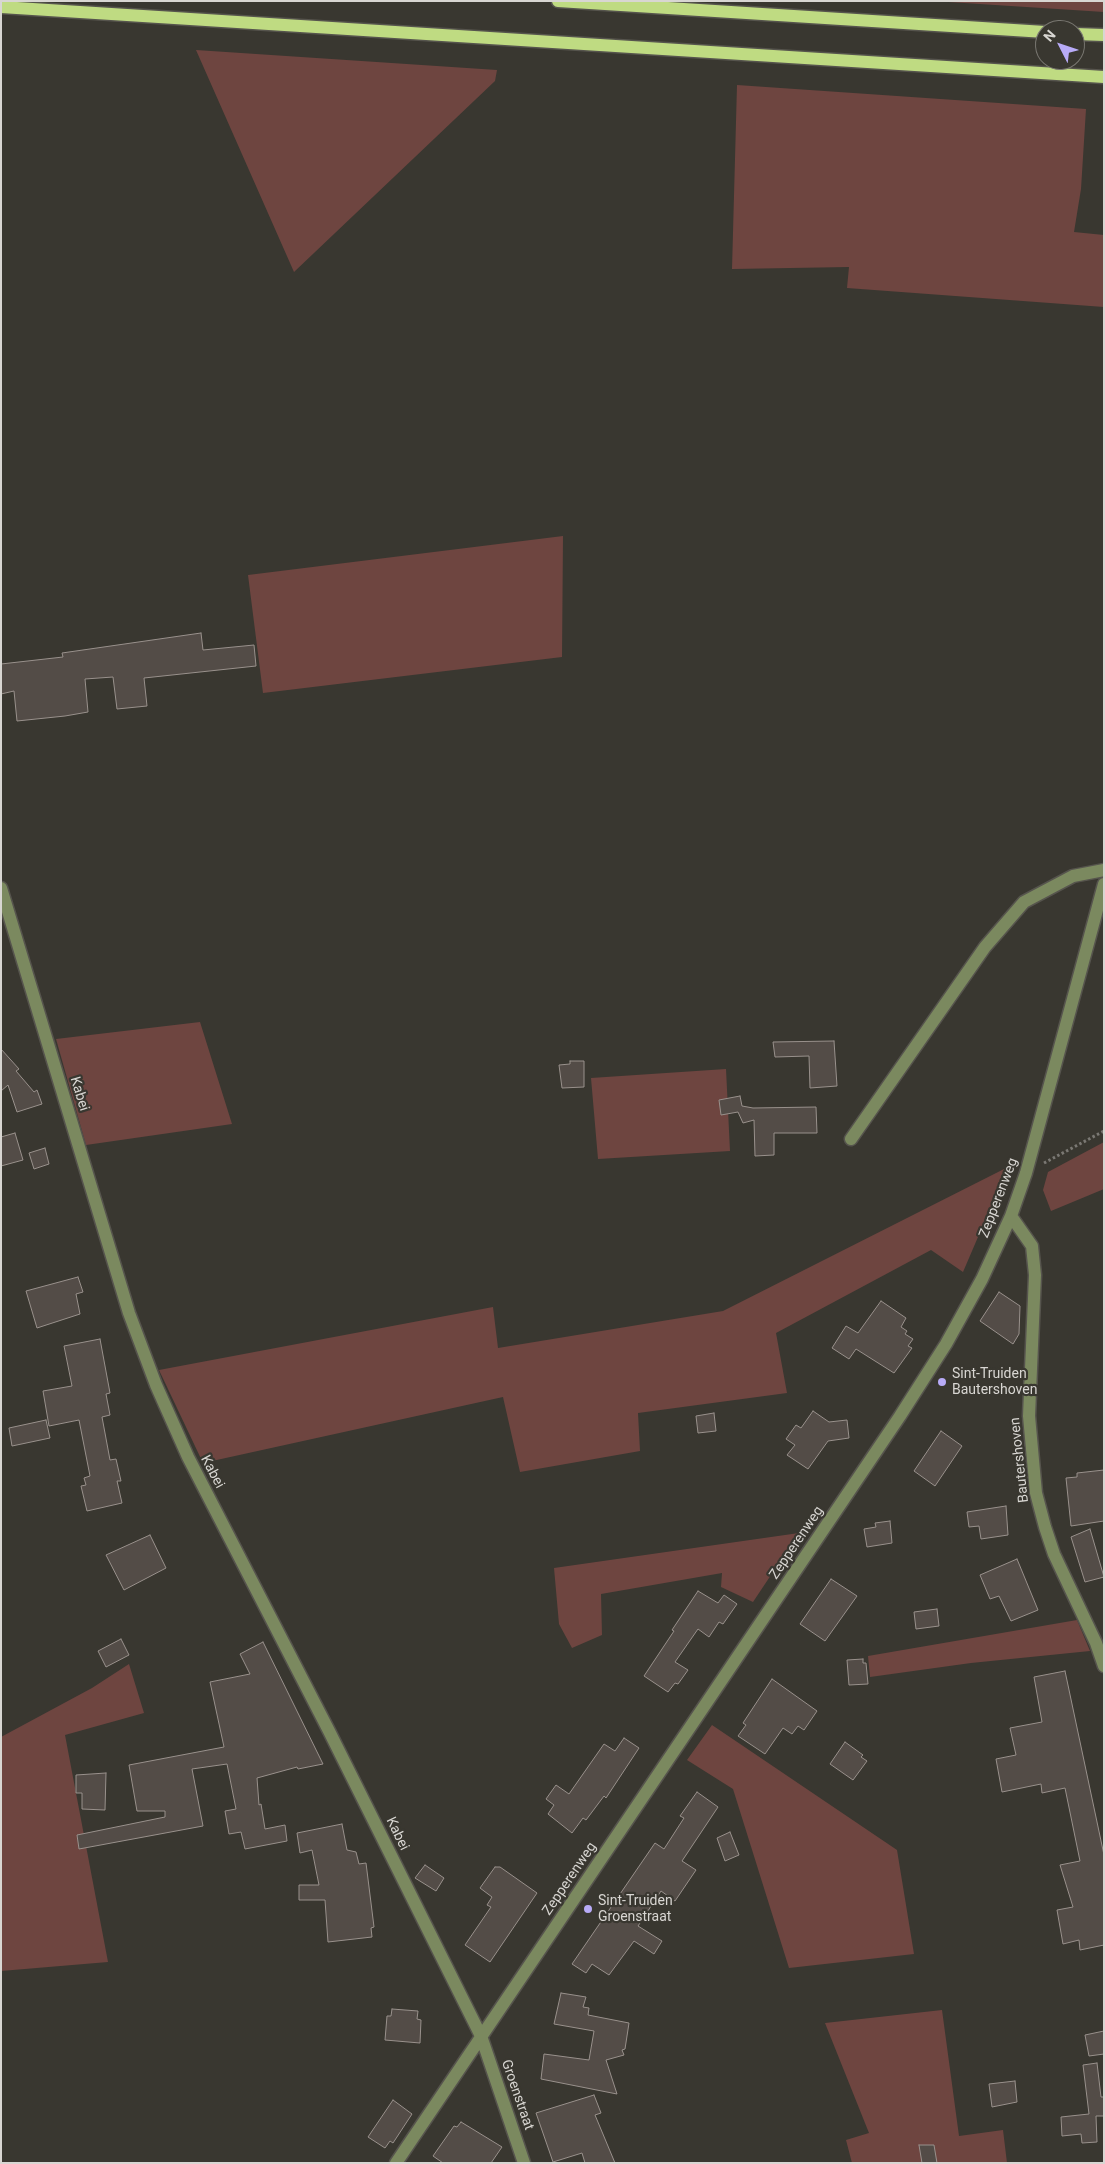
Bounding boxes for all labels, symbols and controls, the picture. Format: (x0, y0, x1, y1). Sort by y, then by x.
north arrow (1035, 20, 1085, 70)
text: N (1040, 27, 1059, 45)
street label: Kabei (66, 1075, 92, 1113)
street label: Zepperenweg (976, 1156, 1022, 1240)
place label: Sint-Truiden Bautershoven (952, 1366, 1037, 1398)
marker: Sint-Truiden Bautershoven (936, 1376, 948, 1388)
street label: Bautershoven (1007, 1417, 1033, 1503)
street label: Kabei (196, 1453, 228, 1491)
street label: Zepperenweg (766, 1503, 828, 1583)
street label: Kabei (382, 1815, 412, 1853)
street label: Zepperenweg (539, 1839, 601, 1919)
place label: Sint-Truiden Groenstraat (598, 1893, 673, 1925)
marker: Sint-Truiden Groenstraat (582, 1903, 594, 1915)
street label: Groenstraat (497, 2058, 537, 2132)

